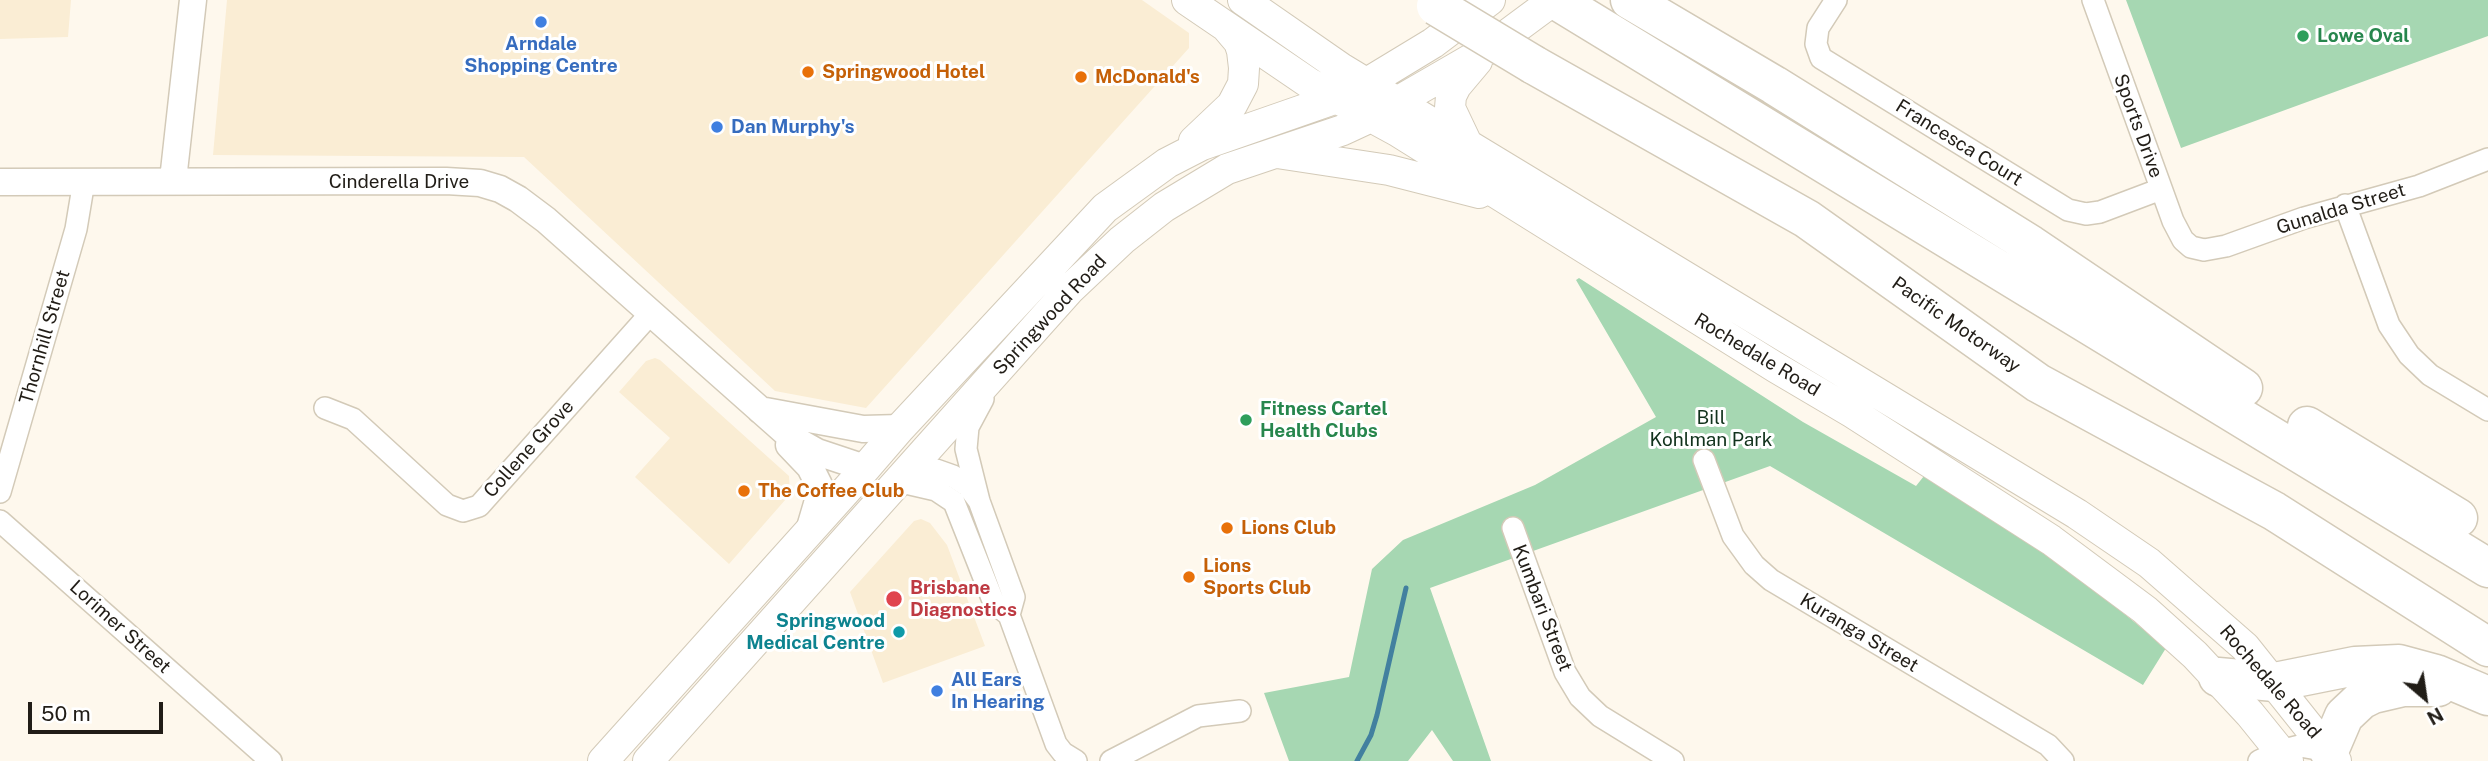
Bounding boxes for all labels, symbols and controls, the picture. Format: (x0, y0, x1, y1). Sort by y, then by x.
marker: Arndale Shopping Centre (533, 14, 549, 30)
place label: Lowe Oval (2317, 25, 2409, 47)
marker: Lowe Oval (2295, 28, 2311, 44)
place label: Arndale Shopping Centre (464, 33, 618, 77)
place label: Springwood Hotel (822, 61, 985, 83)
marker: Springwood Hotel (800, 64, 816, 80)
place label: McDonald's (1095, 66, 1200, 88)
marker: McDonald's (1073, 69, 1089, 85)
street label: Sports Drive (2109, 71, 2167, 181)
street label: Francesca Court (1891, 95, 2027, 191)
place label: Dan Murphy's (731, 116, 855, 138)
marker: Dan Murphy's (709, 119, 725, 135)
street label: Cinderella Drive (329, 171, 469, 193)
street label: Gunalda Street (2274, 179, 2408, 239)
street label: Springwood Road (988, 250, 1112, 380)
street label: Thornhill Street (15, 267, 75, 407)
street label: Pacific Motorway (1887, 272, 2025, 378)
street label: Rochedale Road (1690, 308, 1824, 402)
street label: Collene Grove (479, 395, 579, 503)
place label: Fitness Cartel Health Clubs (1260, 398, 1388, 442)
park label: Bill Kohlman Park (1650, 407, 1772, 451)
marker: Fitness Cartel Health Clubs (1238, 412, 1254, 428)
place label: The Coffee Club (758, 480, 904, 502)
marker: The Coffee Club (736, 483, 752, 499)
place label: Lions Club (1241, 517, 1336, 539)
marker: Lions Club (1219, 520, 1235, 536)
street label: Kumbari Street (1507, 541, 1577, 675)
place label: Lions Sports Club (1203, 555, 1311, 599)
marker: Lions Sports Club (1181, 569, 1197, 585)
street label: Lorimer Street (65, 576, 175, 678)
place label: Brisbane Diagnostics (910, 577, 1017, 621)
marker: Brisbane Diagnostics (884, 589, 904, 609)
street label: Kuranga Street (1796, 589, 1922, 677)
place label: Springwood Medical Centre (746, 610, 885, 654)
street label: Rochedale Road (2215, 621, 2325, 743)
marker: Springwood Medical Centre (891, 624, 907, 640)
north arrow (2390, 663, 2460, 733)
place label: All Ears In Hearing (951, 669, 1045, 713)
marker: All Ears In Hearing (929, 683, 945, 699)
scale bar (32, 688, 166, 732)
text: 50 m (41, 701, 91, 726)
text: N (2423, 703, 2447, 730)

